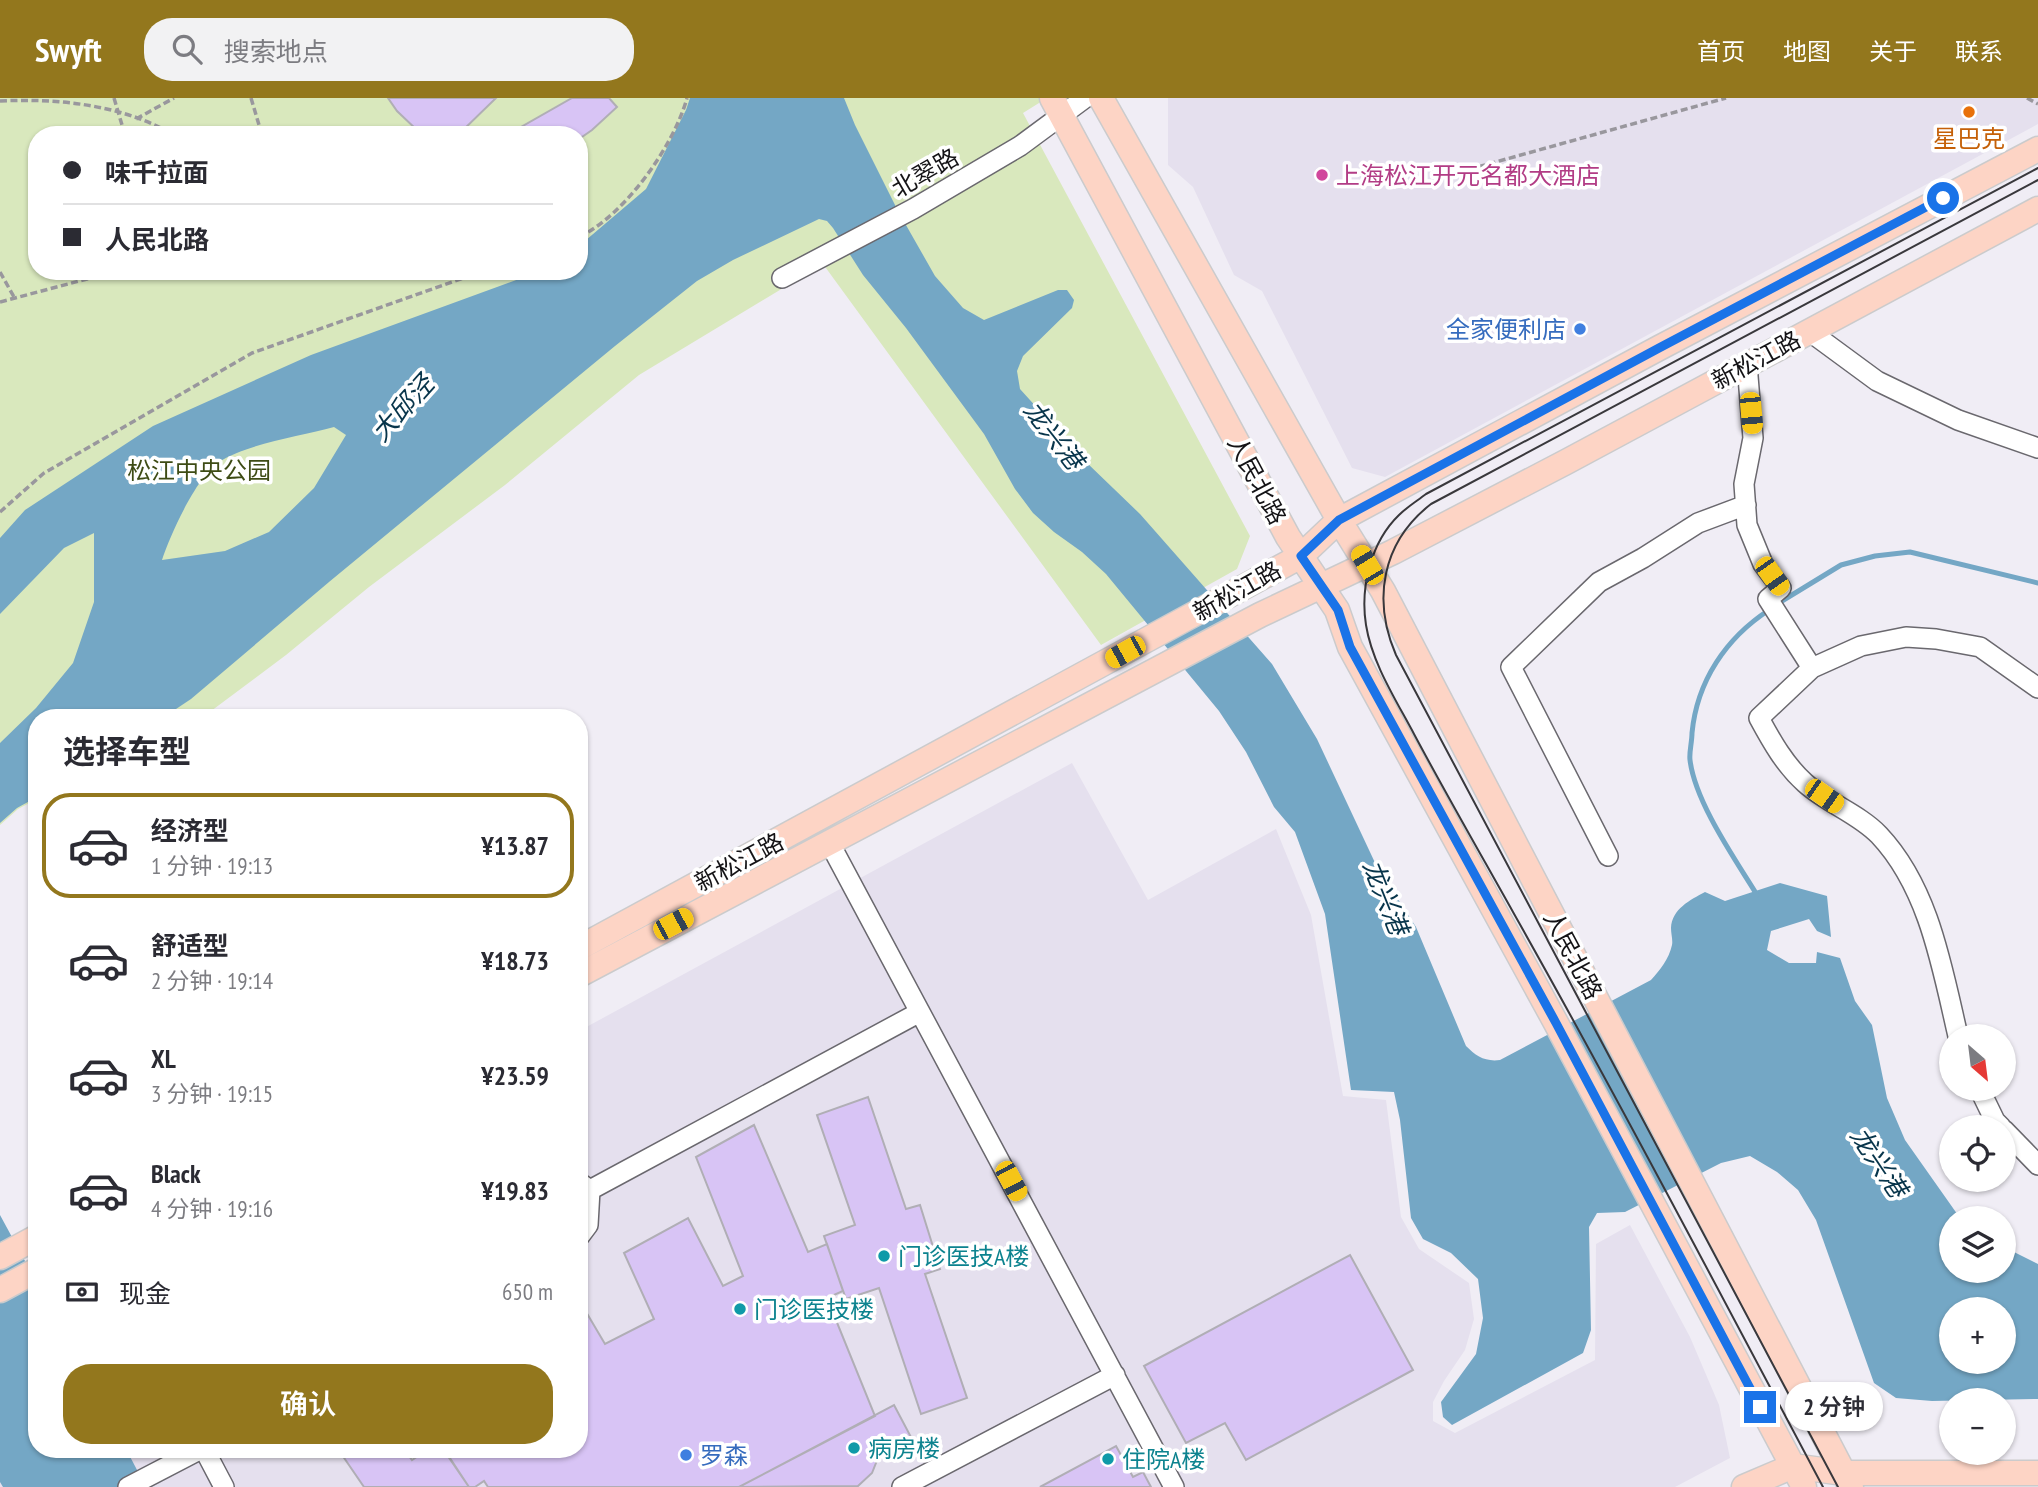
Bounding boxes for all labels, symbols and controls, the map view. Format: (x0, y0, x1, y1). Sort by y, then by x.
search box (144, 18, 634, 81)
text: Swyft (35, 28, 102, 71)
icon: search (168, 30, 206, 68)
text: 搜索地点 (224, 35, 328, 68)
text: 首页 (1697, 36, 1745, 67)
text: 地图 (1783, 36, 1831, 67)
text: 关于 (1869, 36, 1917, 67)
text: 联系 (1955, 36, 2003, 67)
marker: 星巴克 (1961, 104, 1977, 120)
place label: 星巴克 (1933, 123, 2005, 154)
street label: 北翠路 (886, 142, 964, 204)
text: 味千拉面 (105, 156, 209, 189)
place label: 上海松江开元名都大酒店 (1336, 160, 1600, 191)
marker: 上海松江开元名都大酒店 (1314, 167, 1330, 183)
route start (1927, 182, 1959, 214)
text: 人民北路 (105, 223, 209, 256)
place label: 全家便利店 (1446, 314, 1566, 345)
marker: 全家便利店 (1572, 321, 1588, 337)
street label: 新松江路 (1706, 324, 1806, 396)
water label: 大邱泾 (364, 366, 442, 448)
car (1739, 391, 1764, 435)
water label: 龙兴港 (1017, 394, 1093, 479)
street label: 人民北路 (1221, 430, 1293, 530)
park label: 松江中央公园 (127, 455, 271, 486)
car (1348, 542, 1387, 588)
car (1752, 553, 1793, 599)
street label: 新松江路 (1188, 554, 1286, 628)
car (1102, 633, 1149, 671)
text: 选择车型 (63, 730, 191, 772)
car (1801, 775, 1848, 817)
icon: car (67, 814, 130, 877)
text: 经济型 (151, 814, 229, 847)
street label: 新松江路 (689, 826, 789, 898)
text: ¥13.87 (481, 829, 549, 862)
text: 1 分钟 · 19:13 (151, 851, 273, 880)
water label: 龙兴港 (1356, 855, 1417, 943)
car (650, 905, 697, 943)
street label: 人民北路 (1537, 905, 1609, 1005)
icon: car (67, 929, 130, 992)
text: 舒适型 (151, 929, 229, 962)
text: ¥18.73 (481, 944, 549, 977)
text: 2 分钟 · 19:14 (151, 966, 273, 995)
north arrow (1939, 1024, 2016, 1101)
map controls (1939, 1024, 2016, 1465)
text: XL (151, 1042, 176, 1075)
icon: car (67, 1044, 130, 1107)
text: ¥23.59 (481, 1059, 549, 1092)
text: 3 分钟 · 19:15 (151, 1079, 273, 1108)
button: locate (1939, 1115, 2016, 1192)
water label: 龙兴港 (1844, 1120, 1917, 1207)
text: Black (151, 1157, 201, 1190)
car (992, 1158, 1031, 1204)
icon: car (67, 1159, 130, 1222)
text: ¥19.83 (481, 1174, 549, 1207)
text: 4 分钟 · 19:16 (151, 1194, 273, 1223)
button: layers (1939, 1206, 2016, 1283)
place label: 门诊医技A楼 (898, 1241, 1029, 1272)
marker: 门诊医技A楼 (876, 1248, 892, 1264)
icon: cash (63, 1273, 101, 1311)
text: 现金 (119, 1277, 171, 1310)
text: 650 m (502, 1277, 553, 1306)
place label: 门诊医技楼 (754, 1294, 874, 1325)
button: + (1939, 1297, 2016, 1374)
marker: 门诊医技楼 (732, 1301, 748, 1317)
button: 确认 (63, 1364, 553, 1444)
callout: 2 分钟 (1784, 1382, 1882, 1432)
button: − (1939, 1388, 2016, 1465)
route end (1744, 1391, 1776, 1423)
text: 2 分钟 (1803, 1392, 1865, 1421)
place label: 病房楼 (868, 1433, 940, 1464)
place label: 罗森 (700, 1440, 748, 1471)
marker: 病房楼 (846, 1440, 862, 1456)
place label: 住院A楼 (1122, 1444, 1205, 1475)
marker: 罗森 (678, 1447, 694, 1463)
marker: 住院A楼 (1100, 1451, 1116, 1467)

